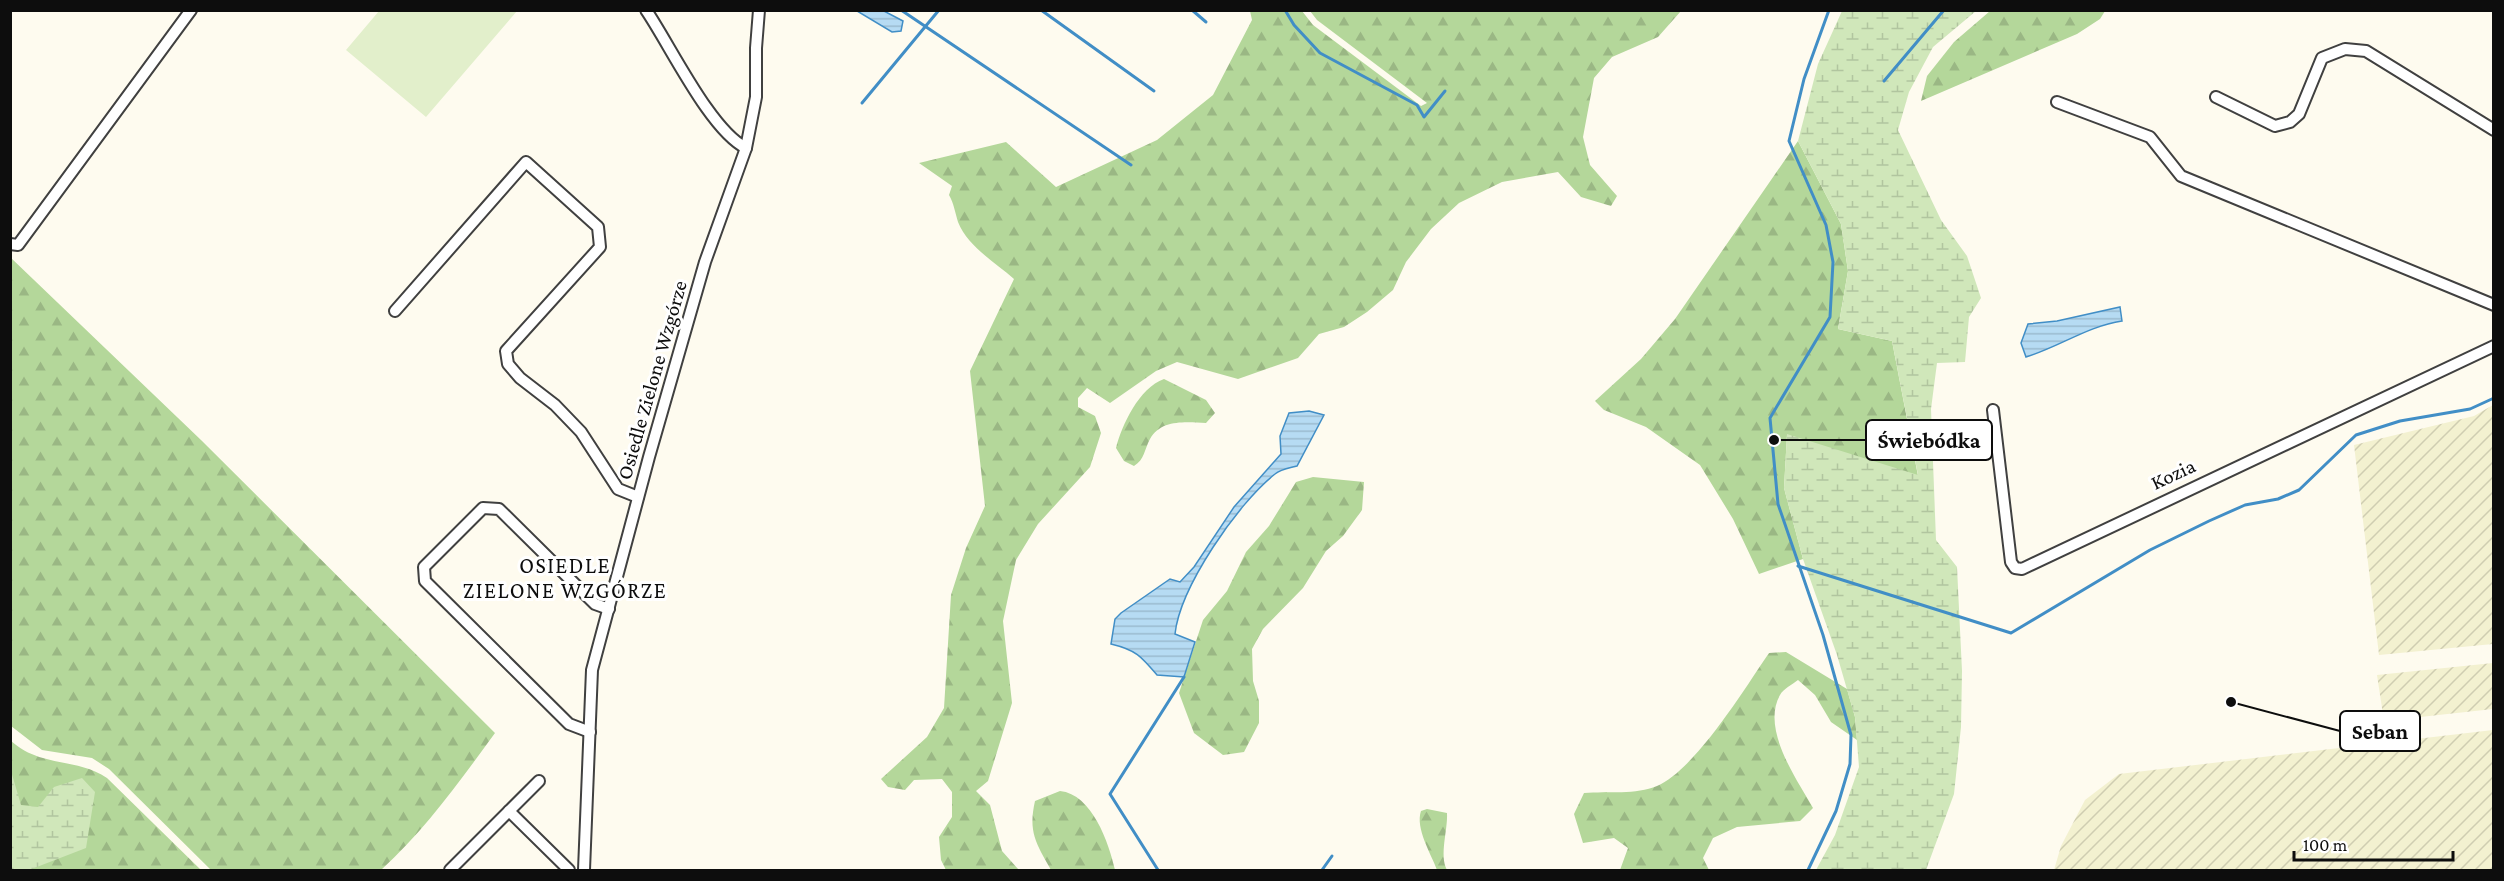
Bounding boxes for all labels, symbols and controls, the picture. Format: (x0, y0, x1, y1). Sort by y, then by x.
street label: Osiedle Zielone Wzgórze (612, 278, 692, 482)
callout: Świebódka (1866, 420, 1992, 460)
text: Świebódka (1878, 428, 1981, 453)
street label: Kozia (2147, 453, 2199, 495)
district label: OSIEDLE ZIELONE WZGÓRZE (463, 553, 667, 603)
callout: Seban (2340, 711, 2420, 751)
text: Seban (2352, 719, 2409, 744)
scale bar (2294, 824, 2453, 862)
text: 100 m (2303, 835, 2348, 855)

